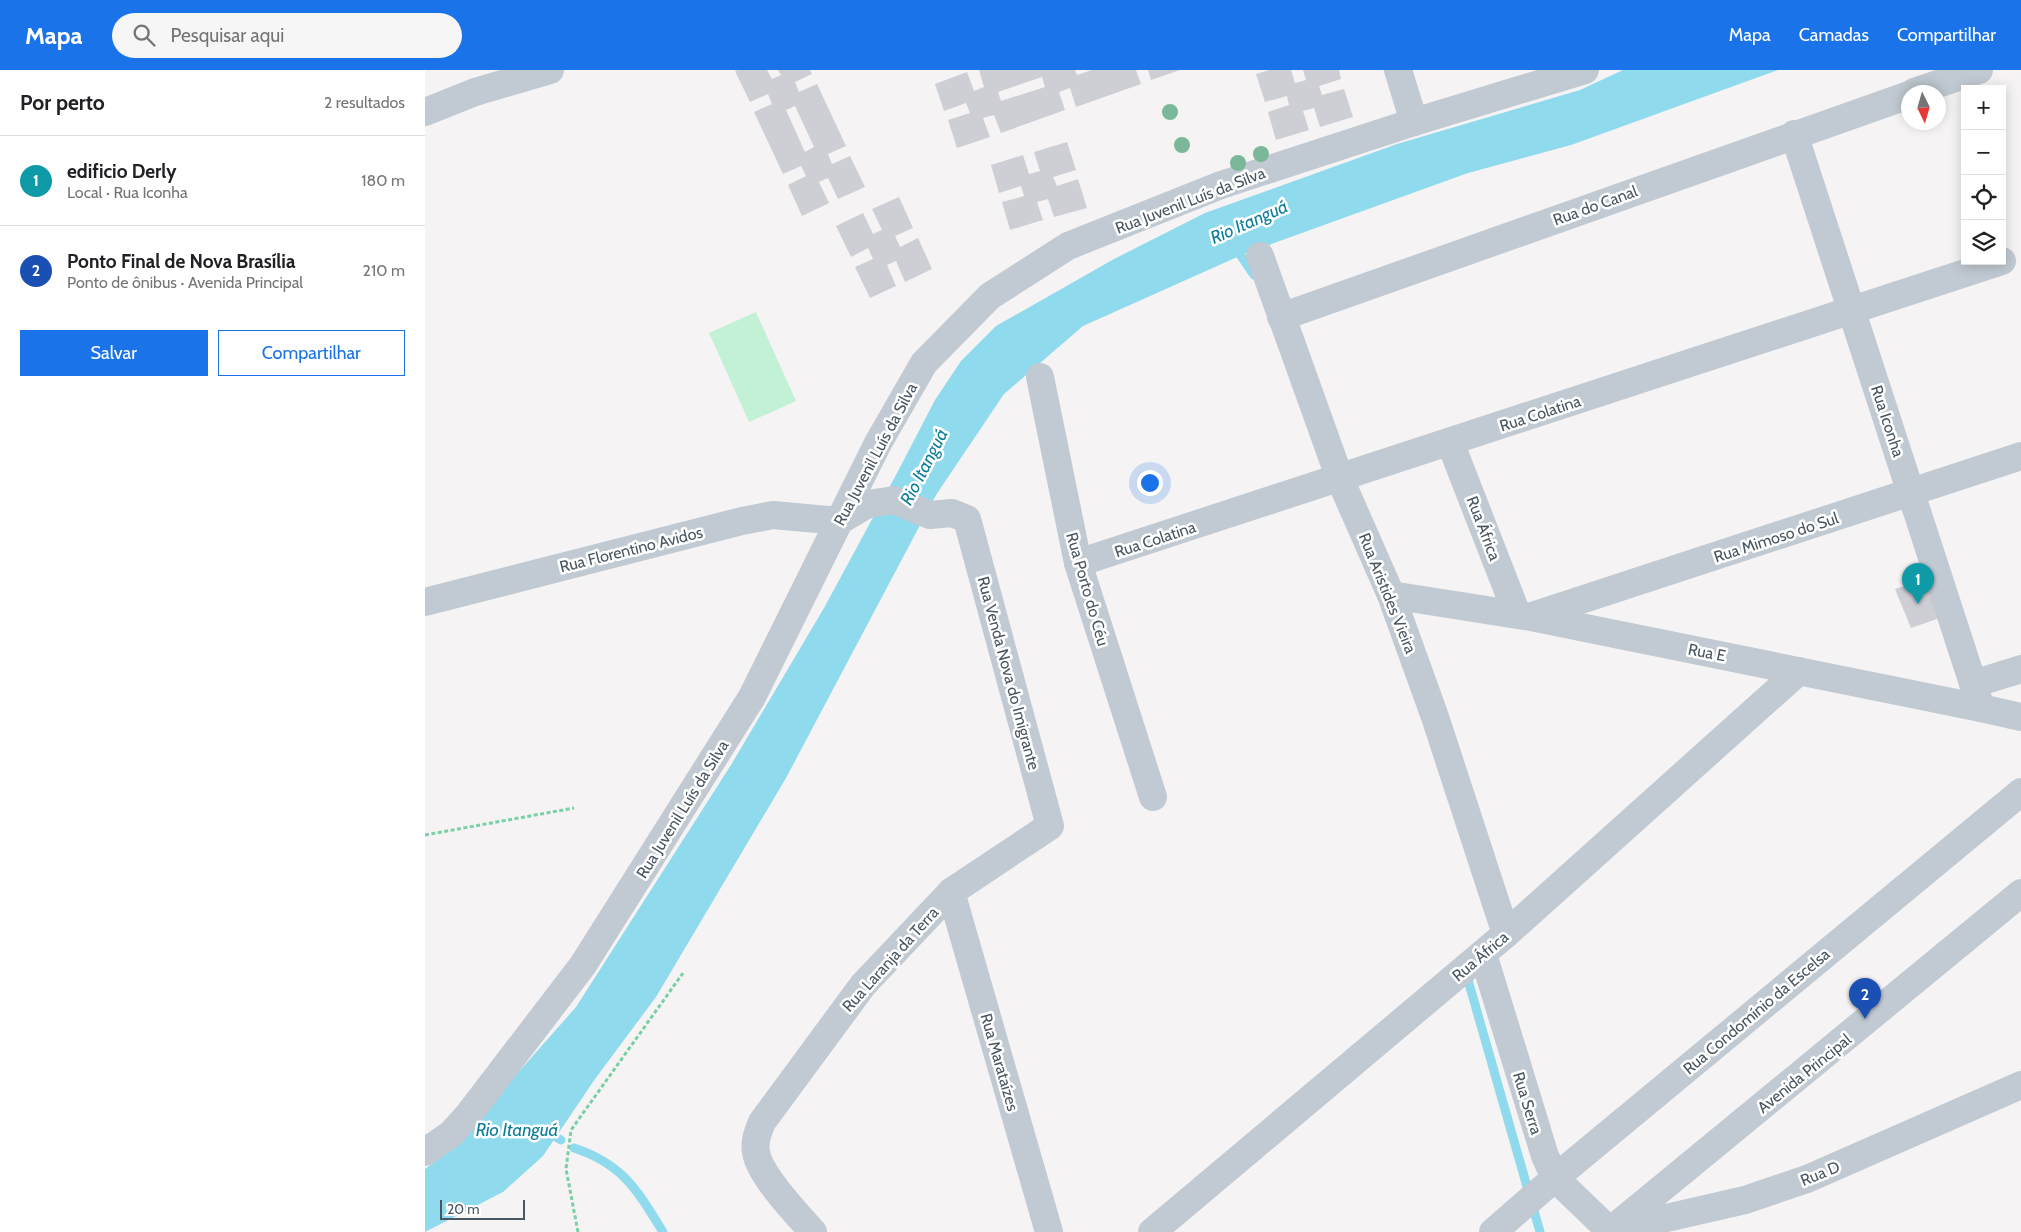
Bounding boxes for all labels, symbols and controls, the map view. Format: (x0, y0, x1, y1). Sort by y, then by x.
search box (112, 13, 462, 58)
text: Mapa (25, 21, 82, 50)
icon: search (130, 21, 158, 49)
text: Pesquisar aqui (170, 24, 284, 47)
text: Mapa (1729, 24, 1771, 46)
text: Camadas (1799, 24, 1869, 46)
text: Compartilhar (1897, 24, 1996, 46)
north arrow (1901, 85, 1946, 130)
map controls (1961, 85, 2006, 265)
button: + (1961, 85, 2006, 130)
text: Por perto (20, 90, 105, 115)
text: 2 resultados (324, 93, 405, 112)
button: − (1961, 130, 2006, 175)
text: edificio Derly (67, 160, 176, 183)
street label: Rua Juvenil Luís da Silva (1113, 163, 1268, 238)
text: 1 (33, 171, 39, 190)
text: 180 m (361, 171, 405, 190)
button: locate (1961, 175, 2006, 220)
street label: Rua do Canal (1550, 181, 1640, 230)
text: Local · Rua Iconha (67, 183, 188, 202)
water label: Rio Itanguá (1207, 195, 1291, 249)
button: layers (1961, 220, 2006, 265)
text: Ponto Final de Nova Brasília (67, 250, 295, 273)
text: 2 (32, 261, 40, 280)
text: 210 m (363, 261, 405, 280)
text: Ponto de ônibus · Avenida Principal (67, 273, 303, 292)
button: Salvar (20, 330, 208, 376)
button: Compartilhar (218, 330, 405, 376)
street label: Rua Juvenil Luís da Silva (830, 379, 921, 529)
street label: Rua Iconha (1867, 383, 1908, 460)
street label: Rua Colatina (1497, 391, 1583, 436)
water label: Rio Itanguá (895, 425, 953, 509)
your location (1137, 470, 1163, 496)
street label: Rua África (1463, 493, 1505, 563)
street label: Rua Mimoso do Sul (1711, 508, 1841, 567)
street label: Rua Colatina (1112, 517, 1198, 562)
street label: Rua Florentino Avidos (558, 522, 705, 576)
street label: Rua Porto do Céu (1062, 530, 1113, 648)
street label: Rua Aristides Vieira (1355, 530, 1420, 656)
pin: 1 (1902, 563, 1934, 604)
street label: Rua Venda Nova do Imigrante (974, 574, 1044, 772)
street label: Rua E (1686, 640, 1727, 665)
street label: Rua Juvenil Luís da Silva (632, 737, 733, 882)
street label: Rua Laranja da Terra (838, 903, 943, 1016)
street label: Rua África (1448, 927, 1512, 985)
street label: Rua Condomínio da Escelsa (1679, 944, 1834, 1078)
pin: 2 (1849, 978, 1881, 1019)
street label: Rua Marataízes (976, 1011, 1023, 1114)
street label: Avenida Principal (1754, 1030, 1855, 1117)
street label: Rua Serra (1509, 1070, 1546, 1137)
water label: Rio Itanguá (476, 1119, 558, 1141)
street label: Rua D (1798, 1157, 1843, 1190)
scale bar (440, 1197, 525, 1220)
text: 20 m (447, 1200, 480, 1218)

